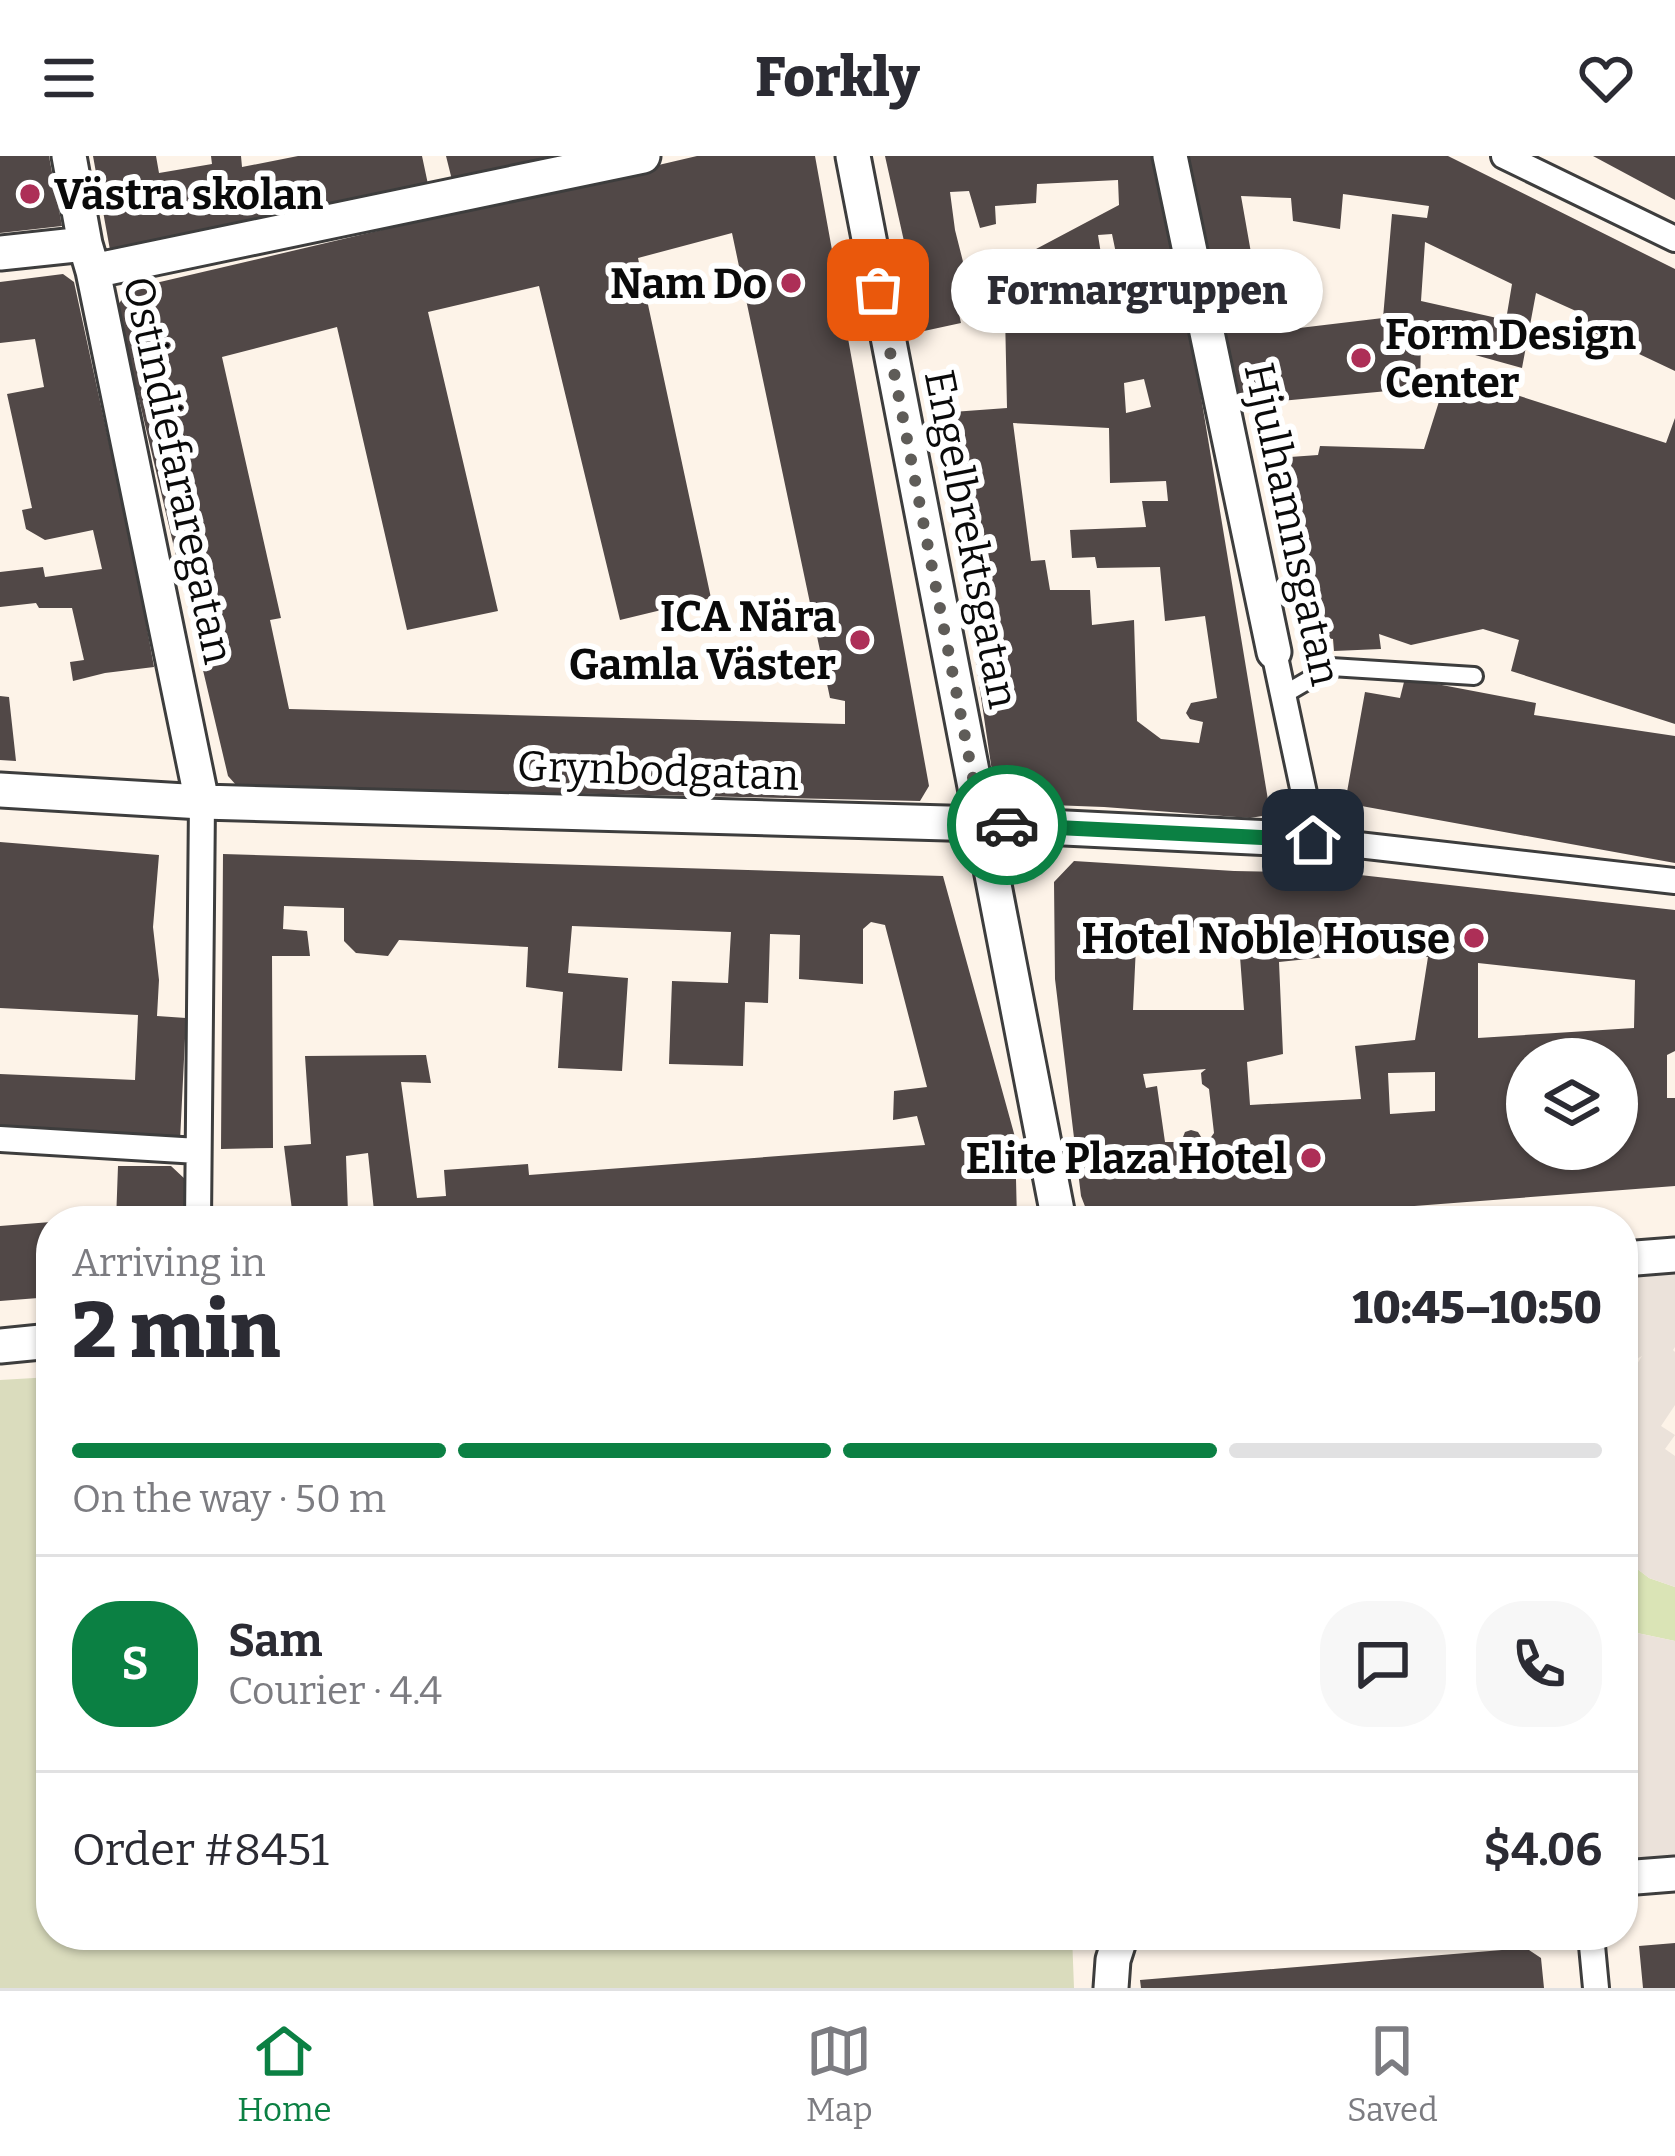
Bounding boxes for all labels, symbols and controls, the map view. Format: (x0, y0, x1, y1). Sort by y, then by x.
icon: menu (36, 45, 102, 111)
icon: heart (1573, 45, 1639, 111)
text: Forkly (755, 46, 920, 110)
place label: Västra skolan (54, 170, 323, 220)
marker: Västra skolan (17, 181, 43, 207)
pin (827, 239, 929, 341)
callout: Formargruppen (950, 248, 1322, 332)
icon: bag (845, 257, 911, 323)
place label: Nam Do (610, 259, 767, 309)
text: Formargruppen (987, 268, 1287, 314)
marker: Nam Do (778, 270, 804, 296)
street label: Ostindiefararegatan (113, 272, 243, 668)
place label: Form Design Center (1385, 310, 1636, 408)
marker: Form Design Center (1348, 345, 1374, 371)
street label: Hjulhamnsgatan (1233, 358, 1351, 690)
street label: Engelbrektsgatan (914, 366, 1028, 713)
place label: ICA Nära Gamla Väster (569, 592, 836, 690)
marker: ICA Nära Gamla Väster (847, 627, 873, 653)
street label: Grynbodgatan (516, 741, 800, 801)
courier (947, 765, 1067, 885)
pin (1262, 789, 1364, 891)
icon: car (974, 792, 1040, 858)
icon: home (1280, 807, 1346, 873)
place label: Hotel Noble House (1082, 914, 1450, 964)
marker: Hotel Noble House (1461, 925, 1487, 951)
map controls (1506, 1038, 1638, 1170)
button: layers (1506, 1038, 1638, 1170)
place label: Elite Plaza Hotel (966, 1134, 1287, 1184)
marker: Elite Plaza Hotel (1298, 1145, 1324, 1171)
text: Arriving in (72, 1240, 266, 1286)
text: 10:45–10:50 (1352, 1281, 1602, 1335)
text: 2 min (72, 1284, 281, 1378)
text: On the way · 50 m (72, 1476, 386, 1522)
button: chat (1320, 1601, 1446, 1727)
button: phone (1476, 1601, 1602, 1727)
text: Sam (228, 1614, 322, 1668)
text: S (121, 1637, 149, 1691)
text: Courier · 4.4 (228, 1668, 442, 1714)
text: Order #8451 (72, 1823, 329, 1877)
text: $4.06 (1484, 1823, 1602, 1877)
tab: Home (237, 2018, 331, 2130)
tab: Map (806, 2018, 873, 2130)
tab: Saved (1347, 2018, 1438, 2130)

